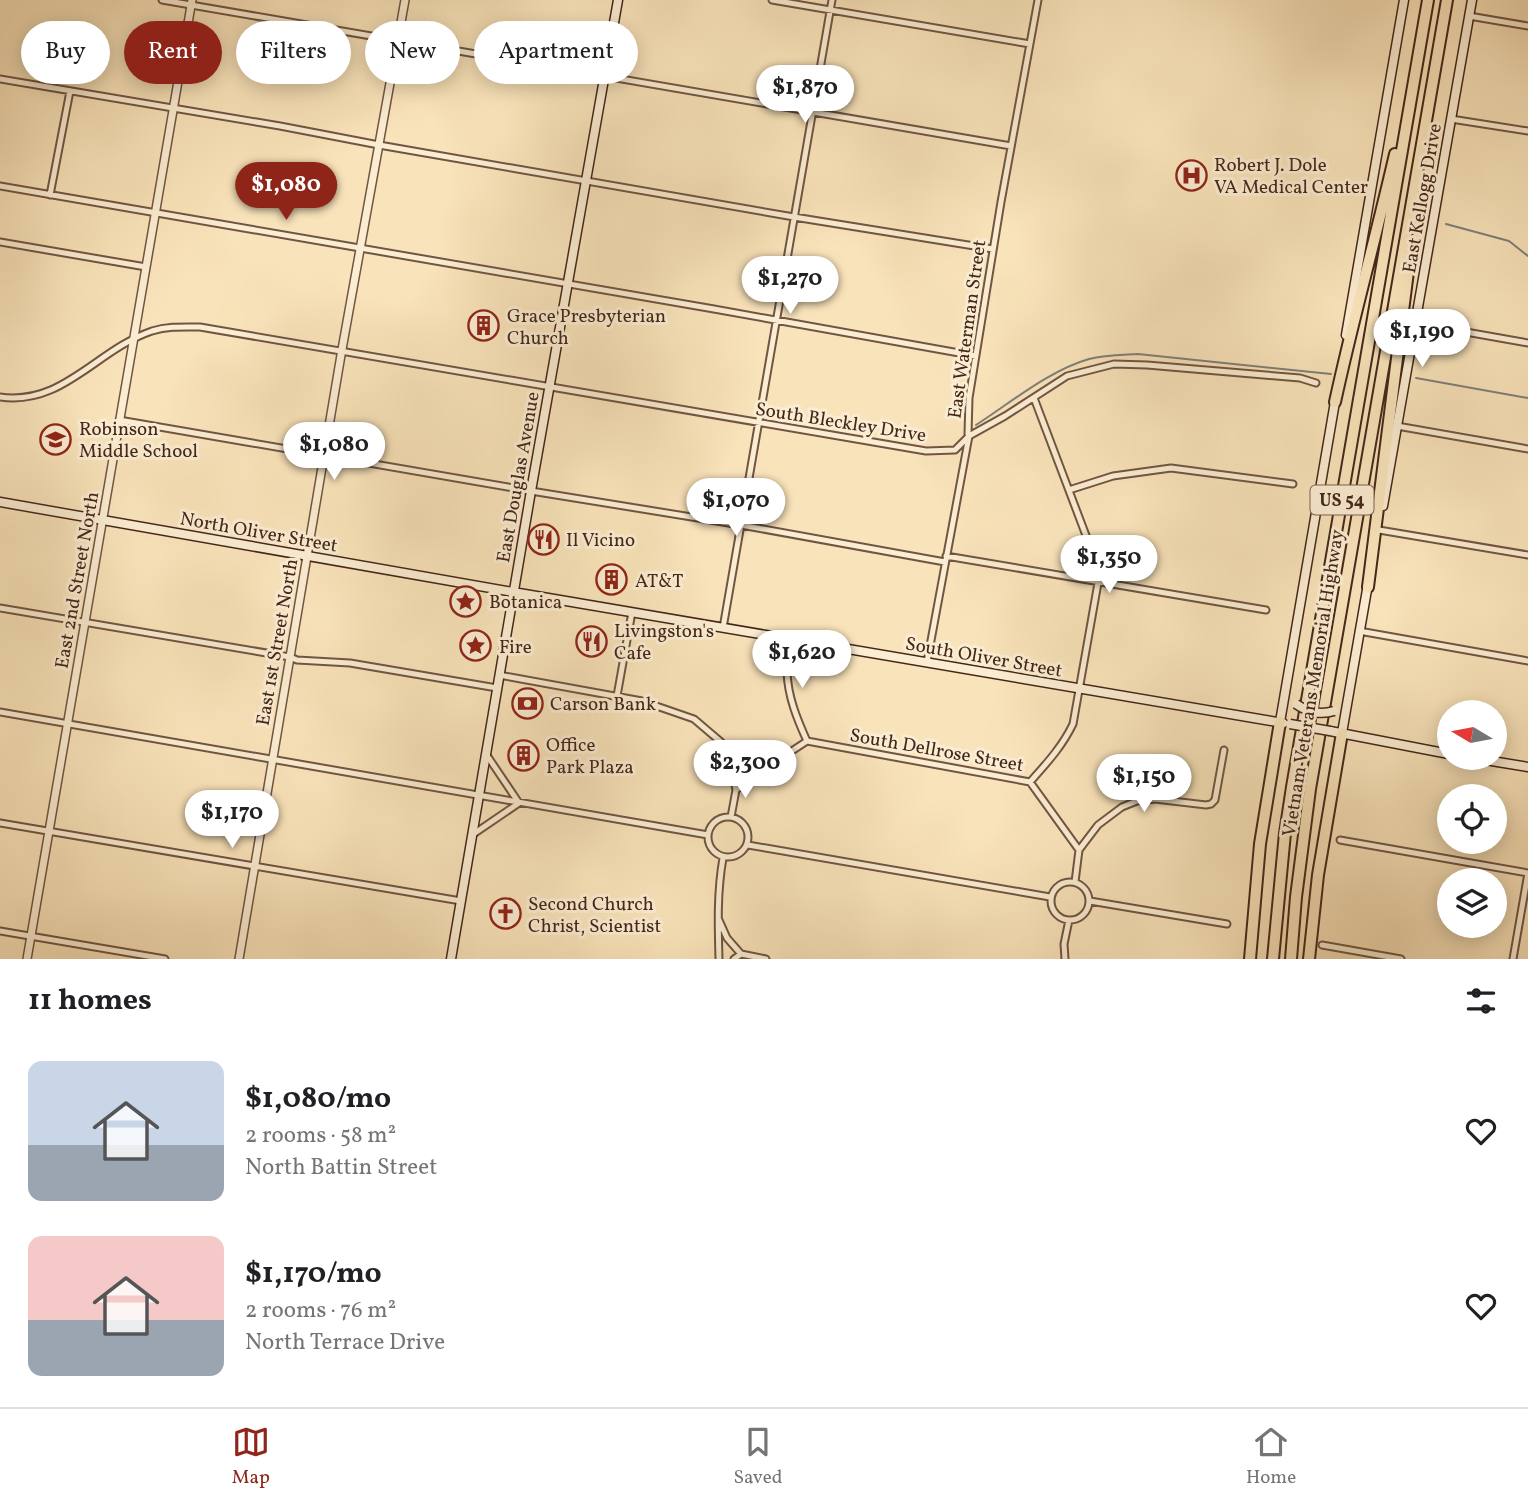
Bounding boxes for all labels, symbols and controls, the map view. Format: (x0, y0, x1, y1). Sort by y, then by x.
chip: Buy (21, 21, 110, 84)
chip: Rent (124, 21, 222, 84)
chip: Filters (236, 21, 351, 84)
chip: New (365, 21, 460, 84)
chip: Apartment (474, 21, 638, 84)
pin: $1,870 (748, 66, 862, 125)
text: $1,870 (772, 72, 838, 104)
street label: East Kellogg Drive (1397, 121, 1449, 275)
place label: Robert J. Dole VA Medical Center (1214, 153, 1368, 201)
hospital icon: Robert J. Dole VA Medical Center (1174, 158, 1208, 192)
pin: $1,080 (229, 162, 343, 222)
text: $1,080 (251, 169, 321, 201)
street label: East Waterman Street (943, 238, 993, 420)
pin: $1,270 (733, 256, 847, 316)
text: $1,270 (758, 263, 822, 295)
place label: Grace Presbyterian Church (507, 304, 666, 352)
building icon: Grace Presbyterian Church (467, 309, 501, 343)
pin: $1,190 (1365, 310, 1479, 369)
text: $1,190 (1389, 316, 1455, 348)
street label: East Douglas Avenue (491, 390, 547, 565)
street label: South Bleckley Drive (754, 397, 928, 449)
place label: Robinson Middle School (79, 417, 198, 465)
school or university icon: Robinson Middle School (39, 422, 73, 456)
pin: $1,080 (277, 422, 391, 482)
text: $1,080 (299, 429, 369, 461)
pin: $1,070 (679, 478, 793, 538)
text: $1,070 (702, 485, 770, 517)
road number: US 54 (1310, 486, 1374, 514)
street label: East 2nd Street North (50, 490, 106, 671)
street label: North Oliver Street (178, 506, 340, 560)
restaurant icon: Il Vicino (526, 522, 560, 556)
place label: Il Vicino (566, 528, 635, 554)
street label: Vietnam Veterans Memorial Highway (1277, 528, 1351, 839)
pin: $1,350 (1052, 536, 1166, 595)
text: $1,350 (1076, 542, 1142, 574)
street label: East 1st Street North (250, 557, 305, 728)
building icon: AT&T (595, 563, 629, 597)
place label: AT&T (635, 569, 683, 595)
place icon: Botanica (449, 584, 483, 618)
place label: Botanica (489, 590, 562, 616)
place label: Livingston's Cafe (614, 619, 714, 667)
restaurant icon: Livingston's Cafe (574, 624, 608, 658)
place icon: Fire (459, 629, 493, 663)
pin: $1,620 (745, 630, 859, 690)
street label: South Oliver Street (903, 631, 1064, 685)
place label: Fire (499, 635, 532, 661)
text: $1,620 (768, 637, 836, 669)
bank icon: Carson Bank (510, 686, 544, 720)
place label: Carson Bank (550, 692, 656, 718)
north arrow (1437, 700, 1507, 770)
map controls (1437, 700, 1507, 938)
street label: South Dellrose Street (848, 723, 1026, 779)
place label: Office Park Plaza (546, 733, 634, 781)
building icon: Office Park Plaza (506, 738, 540, 772)
pin: $2,300 (688, 740, 802, 800)
text: $2,300 (710, 747, 780, 779)
pin: $1,150 (1087, 754, 1201, 814)
text: $1,150 (1113, 761, 1175, 793)
button: locate (1437, 784, 1507, 854)
pin: $1,170 (175, 790, 289, 850)
text: $1,170 (201, 797, 263, 829)
button: layers (1437, 868, 1507, 938)
place label: Second Church Christ, Scientist (528, 892, 662, 940)
church icon: Second Church Christ, Scientist (488, 897, 522, 931)
text: 11 homes (28, 980, 152, 1022)
icon: filters (1462, 982, 1500, 1020)
text: $1,080/mo (245, 1078, 391, 1120)
icon: home (84, 1089, 168, 1173)
icon: heart (1462, 1112, 1500, 1150)
text: 2 rooms · 58 m² (245, 1120, 396, 1152)
text: North Battin Street (245, 1152, 437, 1184)
text: $1,170/mo (245, 1253, 382, 1295)
icon: home (84, 1264, 168, 1348)
icon: heart (1462, 1287, 1500, 1325)
text: 2 rooms · 76 m² (245, 1295, 396, 1327)
text: North Terrace Drive (245, 1327, 445, 1359)
tab: Map (232, 1423, 270, 1491)
tab: Saved (733, 1423, 782, 1491)
tab: Home (1246, 1423, 1296, 1491)

